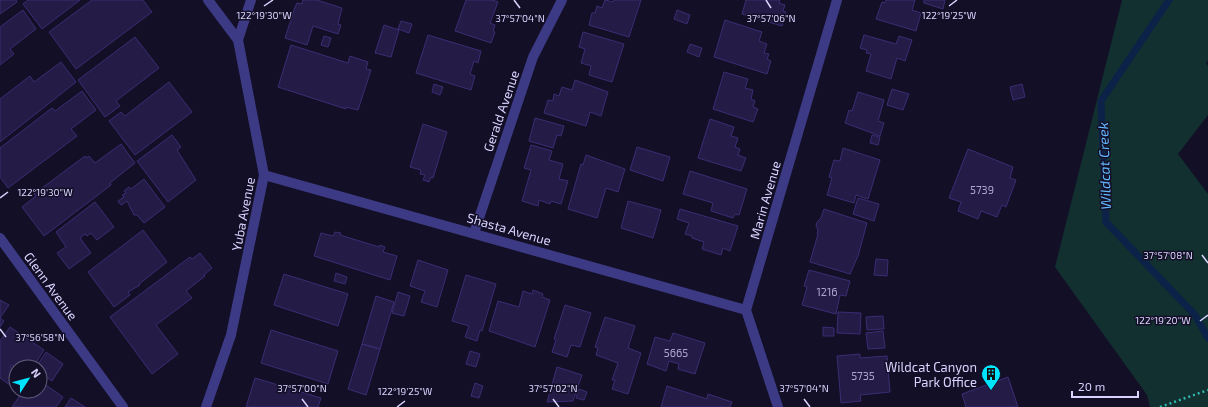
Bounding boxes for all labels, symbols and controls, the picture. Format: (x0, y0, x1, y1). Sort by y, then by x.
text: 122°19'30"W (236, 9, 292, 21)
text: 122°19'25"W (922, 9, 977, 21)
text: 37°57'04"N (495, 12, 545, 24)
text: 37°57'06"N (746, 12, 796, 24)
street label: Gerald Avenue (480, 68, 522, 154)
water label: Wildcat Creek (1094, 122, 1114, 210)
street label: Marin Avenue (746, 159, 784, 241)
street label: Yuba Avenue (228, 176, 258, 252)
house number: 5739 (970, 183, 994, 196)
text: 122°19'30"W (17, 186, 73, 198)
street label: Shasta Avenue (465, 209, 553, 249)
street label: Glenn Avenue (21, 249, 81, 323)
text: 37°57'08"N (1143, 249, 1193, 261)
house number: 1216 (816, 285, 838, 298)
text: 122°19'20"W (1135, 314, 1191, 326)
text: 37°56'58"N (15, 331, 65, 343)
house number: 5665 (664, 346, 688, 359)
north arrow (8, 359, 48, 399)
place label: Wildcat Canyon Park Office (885, 359, 977, 390)
building icon: Wildcat Canyon Park Office (980, 363, 1002, 391)
text: N (29, 366, 44, 380)
house number: 5735 (851, 369, 875, 382)
scale bar (1072, 373, 1138, 399)
text: 20 m (1078, 379, 1105, 393)
text: 37°57'00"N (277, 382, 327, 394)
text: 37°57'02"N (528, 382, 578, 394)
text: 37°57'04"N (779, 382, 829, 394)
text: 122°19'25"W (378, 385, 433, 397)

